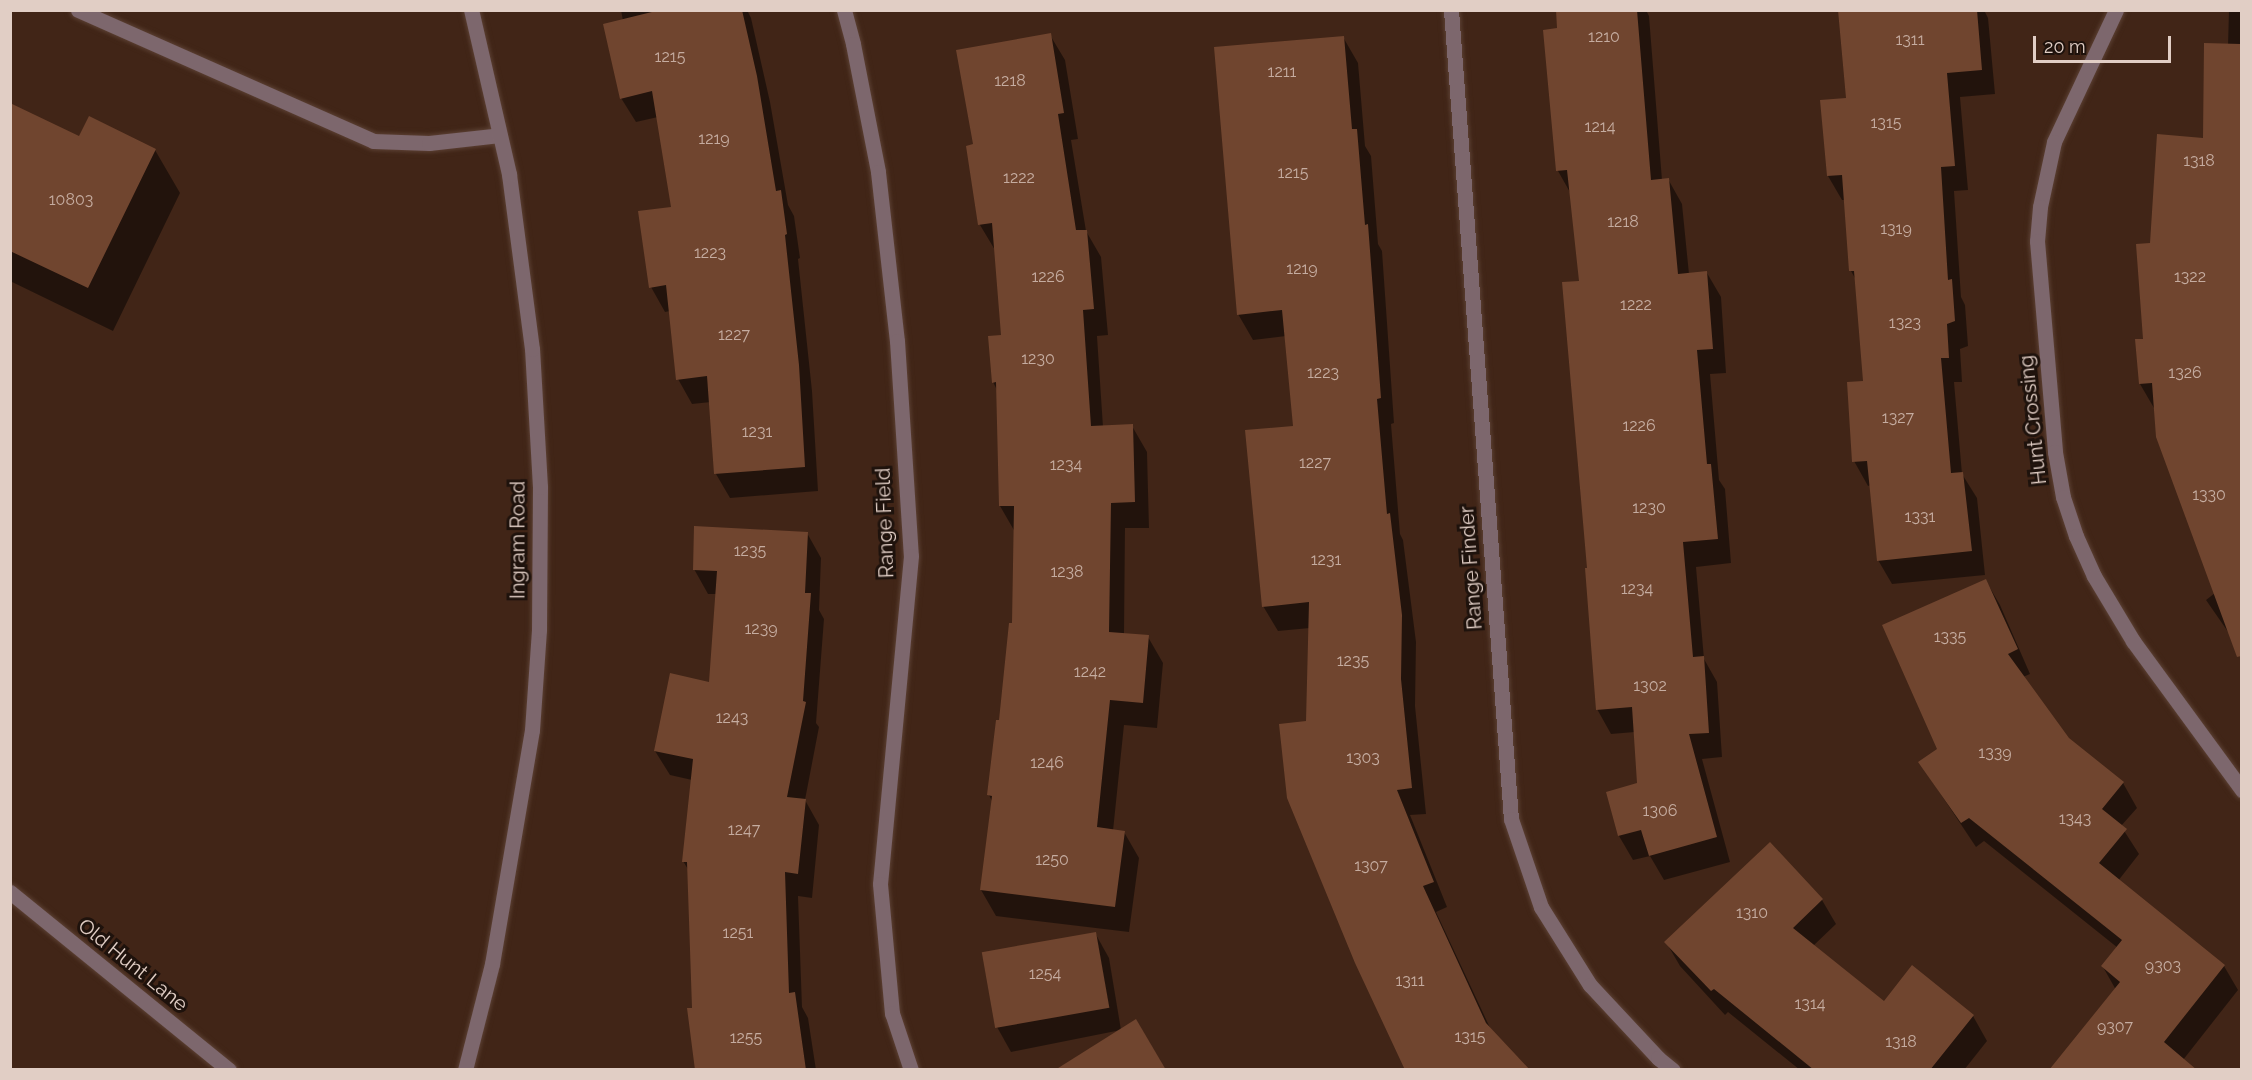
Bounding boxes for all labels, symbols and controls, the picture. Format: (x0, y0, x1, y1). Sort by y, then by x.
scale bar (2036, 24, 2174, 62)
house number: 1210 (1588, 27, 1620, 47)
house number: 1311 (1895, 30, 1925, 50)
text: 20 m (2044, 36, 2086, 57)
house number: 1215 (655, 47, 685, 67)
house number: 1211 (1268, 62, 1296, 82)
house number: 1218 (994, 71, 1026, 91)
house number: 1315 (1871, 113, 1901, 133)
house number: 1214 (1585, 117, 1615, 137)
house number: 1219 (698, 129, 730, 149)
house number: 1318 (2183, 151, 2215, 171)
house number: 1215 (1278, 163, 1308, 183)
house number: 1222 (1003, 168, 1035, 188)
house number: 10803 (49, 190, 93, 210)
house number: 1218 (1607, 212, 1639, 232)
house number: 1319 (1880, 219, 1912, 239)
house number: 1223 (694, 243, 726, 263)
house number: 1219 (1286, 259, 1318, 279)
house number: 1226 (1031, 267, 1065, 287)
house number: 1322 (2174, 267, 2206, 287)
house number: 1222 (1620, 295, 1652, 315)
house number: 1323 (1889, 313, 1921, 333)
house number: 1227 (718, 325, 750, 345)
house number: 1230 (1021, 349, 1055, 369)
street label: Hunt Crossing (2014, 354, 2052, 486)
house number: 1223 (1307, 363, 1339, 383)
house number: 1326 (2168, 363, 2202, 383)
house number: 1327 (1882, 408, 1914, 428)
house number: 1226 (1622, 416, 1656, 436)
house number: 1231 (742, 422, 772, 442)
house number: 1227 (1299, 453, 1331, 473)
house number: 1234 (1050, 455, 1082, 475)
street label: Range Field (871, 467, 899, 579)
street label: Ingram Road (506, 481, 530, 599)
house number: 1330 (2192, 485, 2226, 505)
house number: 1230 (1632, 498, 1666, 518)
street label: Range Finder (1455, 505, 1487, 631)
house number: 1331 (1905, 507, 1935, 527)
house number: 1235 (734, 541, 766, 561)
house number: 1231 (1311, 550, 1341, 570)
house number: 1238 (1050, 562, 1084, 582)
house number: 1234 (1621, 579, 1653, 599)
house number: 1239 (744, 619, 778, 639)
house number: 1335 (1934, 627, 1966, 647)
house number: 1235 (1337, 651, 1369, 671)
house number: 1242 (1074, 662, 1106, 682)
house number: 1302 (1633, 676, 1667, 696)
house number: 1243 (716, 708, 748, 728)
house number: 1339 (1978, 743, 2012, 763)
house number: 1303 (1346, 748, 1380, 768)
house number: 1246 (1030, 753, 1064, 773)
house number: 1306 (1643, 801, 1677, 821)
house number: 1343 (2059, 809, 2091, 829)
house number: 1247 (728, 820, 760, 840)
house number: 1250 (1035, 850, 1069, 870)
house number: 1307 (1354, 856, 1388, 876)
house number: 1310 (1736, 903, 1768, 923)
street label: Old Hunt Lane (73, 914, 193, 1016)
house number: 1251 (723, 923, 753, 943)
house number: 9303 (2145, 956, 2181, 976)
house number: 1254 (1029, 964, 1061, 984)
house number: 1311 (1395, 971, 1425, 991)
house number: 1314 (1795, 994, 1825, 1014)
house number: 9307 (2097, 1017, 2133, 1037)
house number: 1315 (1455, 1027, 1485, 1047)
house number: 1255 (730, 1028, 762, 1048)
house number: 1318 (1885, 1032, 1917, 1052)

